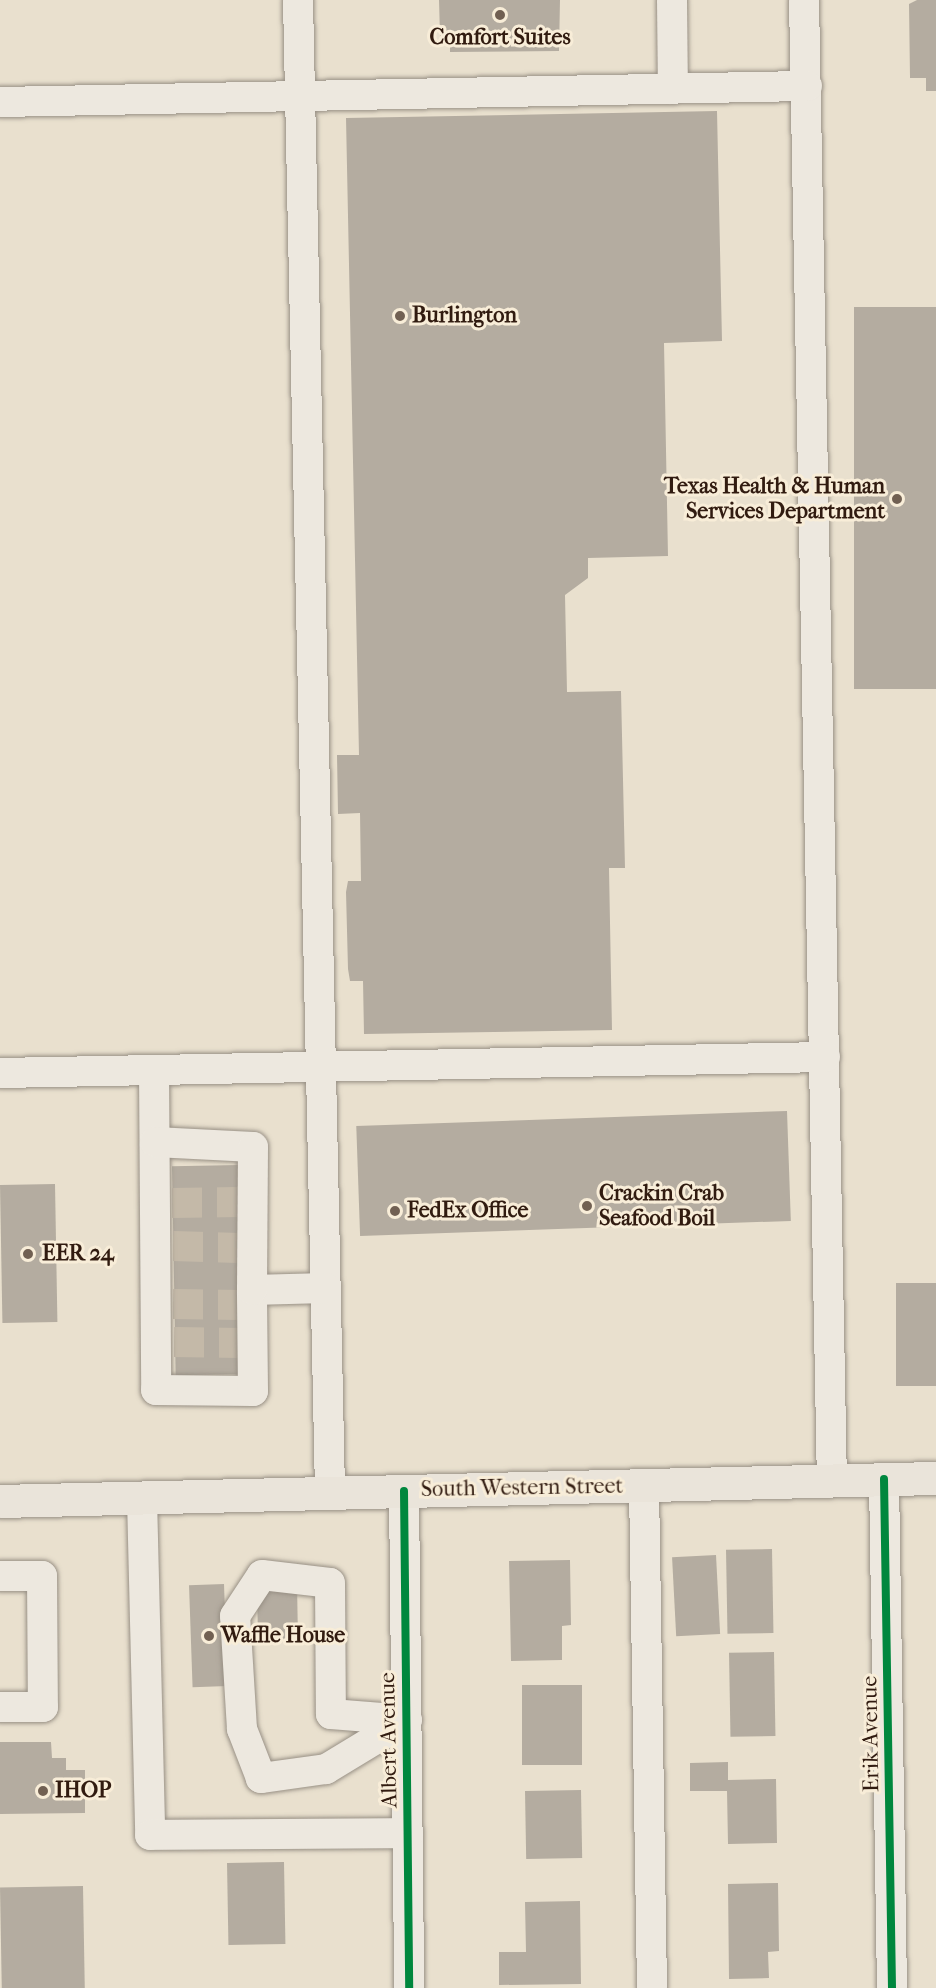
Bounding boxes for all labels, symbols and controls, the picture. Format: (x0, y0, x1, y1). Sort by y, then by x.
marker: Comfort Suites (493, 8, 507, 22)
place label: Comfort Suites (429, 25, 571, 51)
place label: Burlington (412, 303, 517, 329)
marker: Burlington (393, 309, 407, 323)
place label: Texas Health & Human Services Department (664, 473, 885, 524)
marker: Texas Health & Human Services Department (890, 492, 904, 506)
place label: Crackin Crab Seafood Boil (599, 1180, 724, 1232)
place label: FedEx Office (407, 1198, 528, 1224)
marker: Crackin Crab Seafood Boil (580, 1199, 594, 1213)
marker: FedEx Office (388, 1204, 402, 1218)
place label: EER 24 (42, 1241, 114, 1267)
marker: EER 24 (19, 1245, 37, 1263)
street label: South Western Street (421, 1473, 623, 1503)
place label: Waffle House (221, 1623, 345, 1649)
marker: Waffle House (202, 1629, 216, 1643)
street label: Albert Avenue (375, 1672, 403, 1808)
street label: Erik Avenue (857, 1676, 885, 1792)
place label: IHOP (55, 1778, 111, 1804)
marker: IHOP (36, 1784, 50, 1798)

